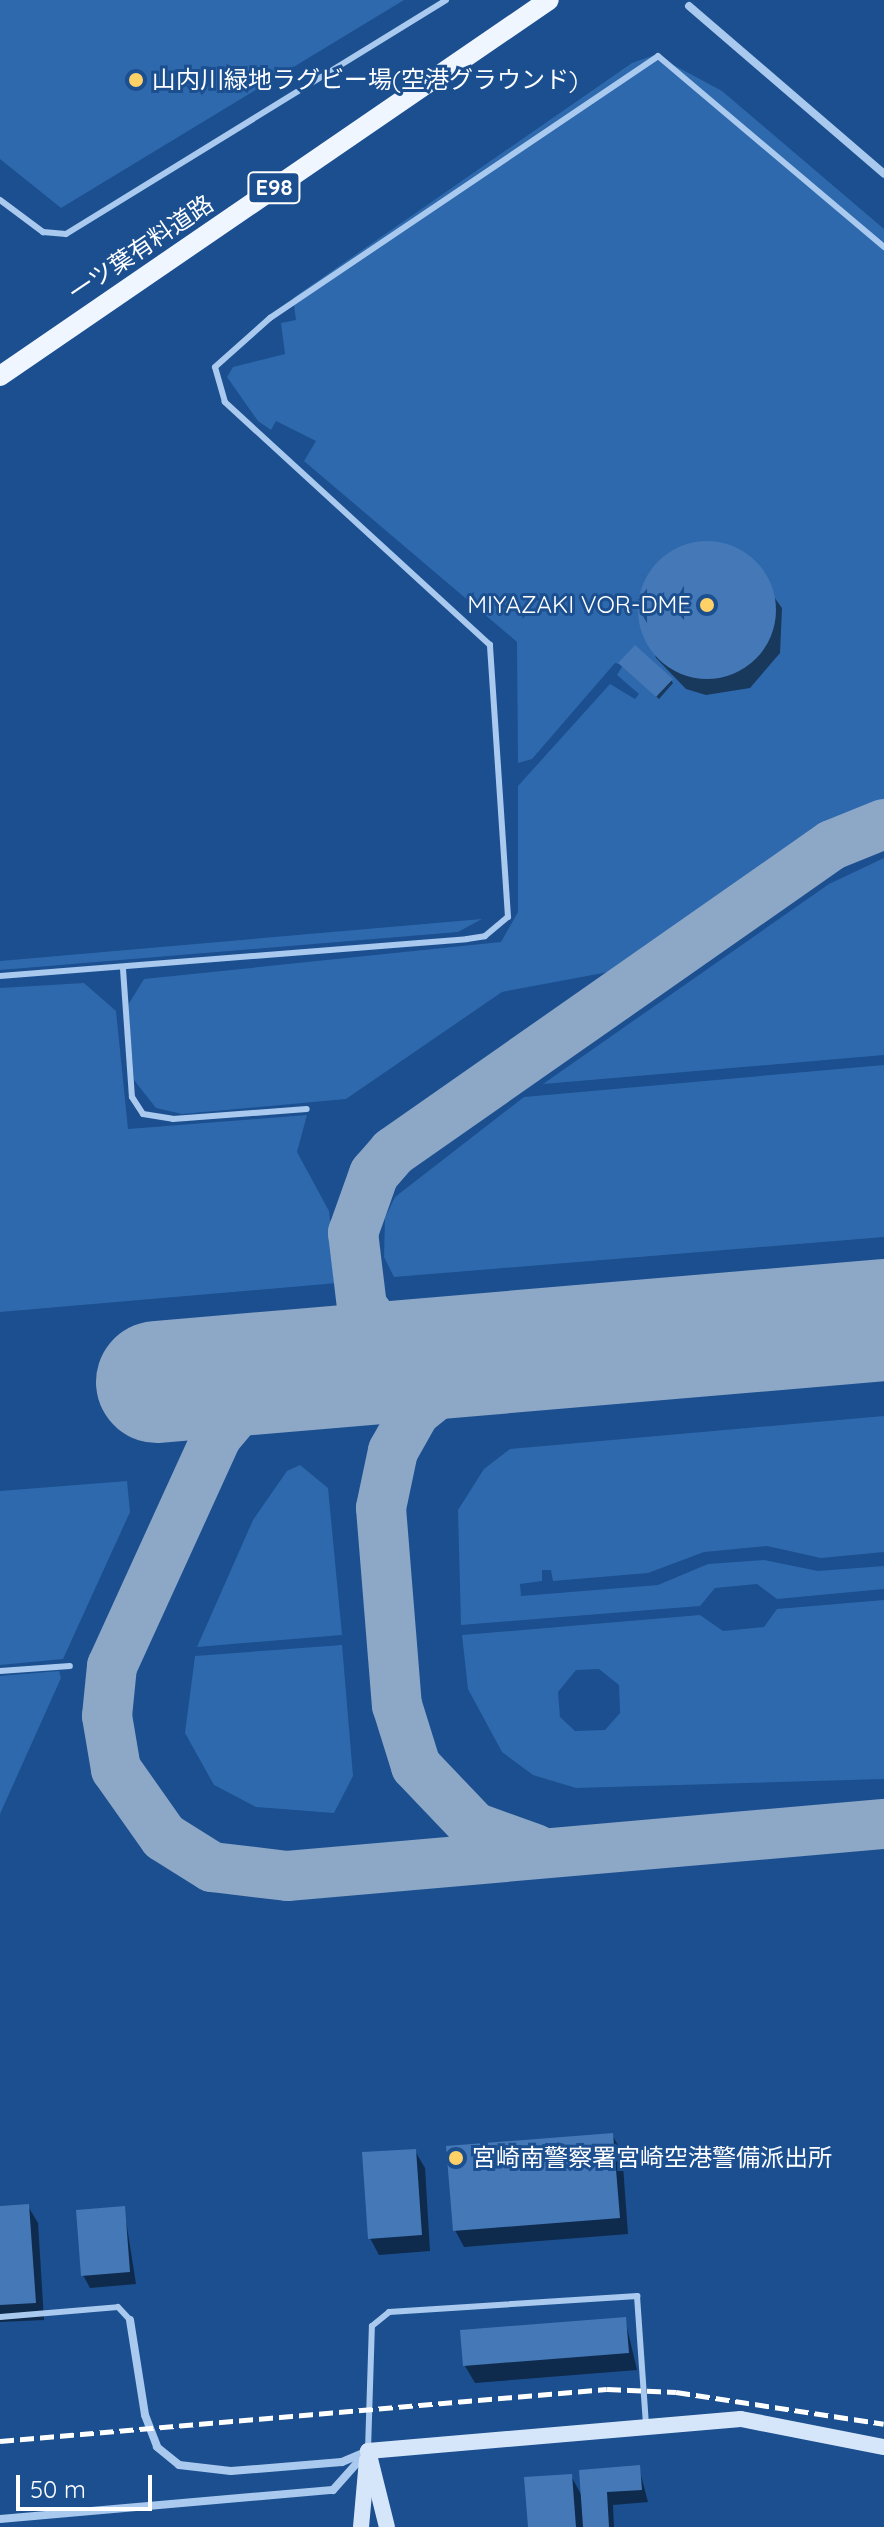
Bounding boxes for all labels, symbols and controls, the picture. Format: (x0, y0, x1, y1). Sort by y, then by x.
place label: 山内川緑地ラグビー場(空港グラウンド) (152, 66, 578, 94)
marker: 山内川緑地ラグビー場(空港グラウンド) (127, 71, 145, 89)
road number: E98 (246, 170, 302, 206)
street label: 一ツ葉有料道路 (63, 189, 219, 307)
place label: MIYAZAKI VOR-DME (467, 591, 691, 619)
marker: MIYAZAKI VOR-DME (698, 596, 716, 614)
place label: 宮崎南警察署宮崎空港警備派出所 (472, 2144, 832, 2172)
marker: 宮崎南警察署宮崎空港警備派出所 (447, 2149, 465, 2167)
scale bar (20, 2459, 156, 2509)
text: 50 m (30, 2474, 86, 2504)

